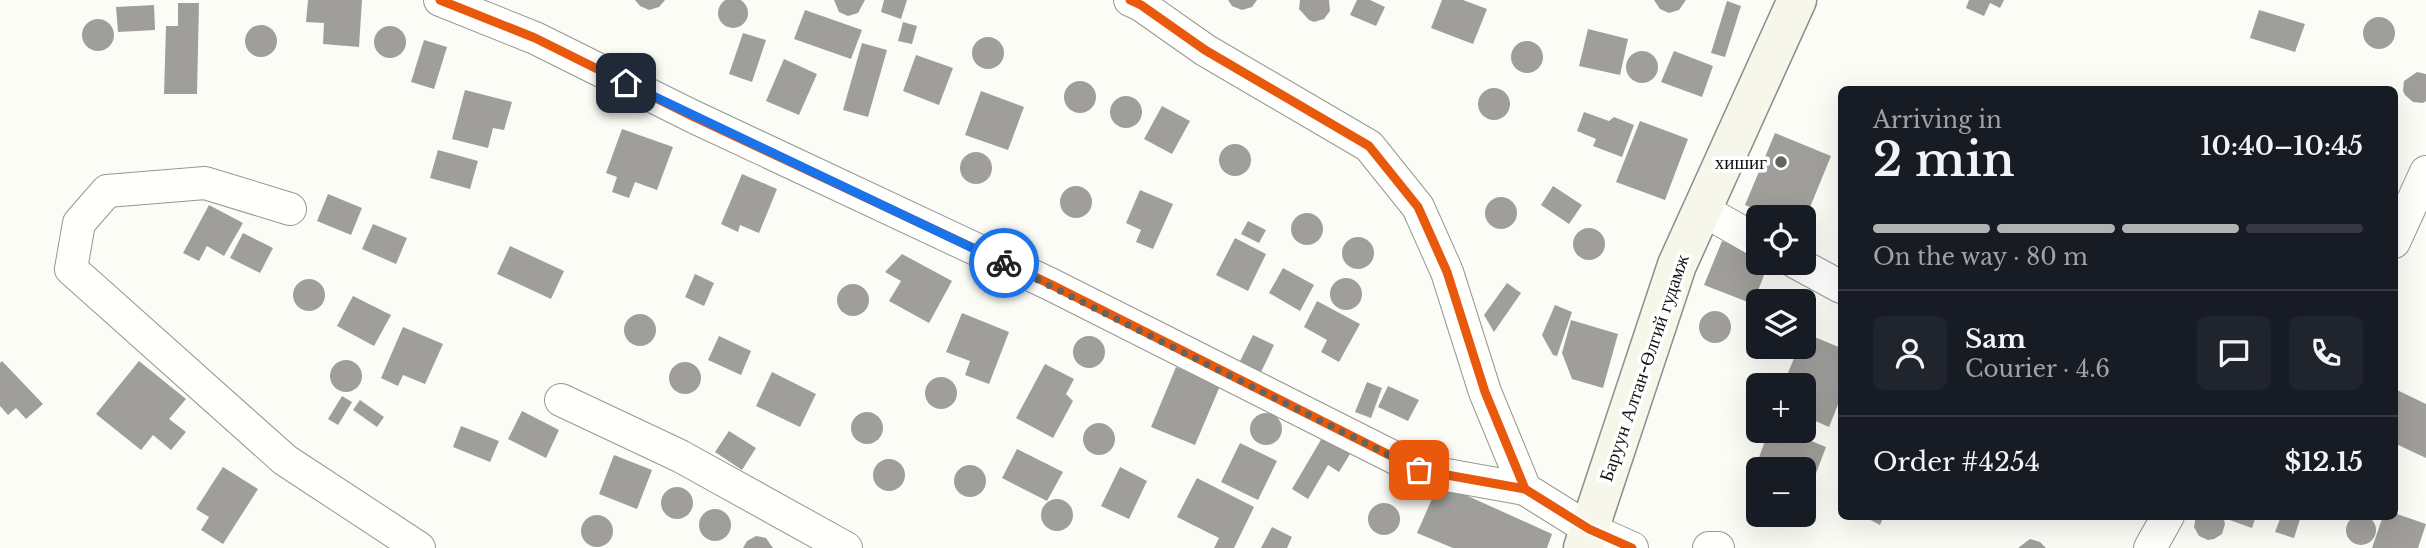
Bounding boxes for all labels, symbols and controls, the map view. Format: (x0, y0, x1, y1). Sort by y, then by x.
pin (596, 53, 656, 113)
icon: home (607, 64, 645, 102)
text: Arriving in (1873, 106, 2002, 134)
text: 10:40–10:45 (2200, 130, 2363, 162)
text: 2 min (1873, 131, 2015, 188)
place label: хишиг (1715, 151, 1767, 174)
marker: хишиг (1773, 154, 1789, 170)
map controls (1746, 205, 1816, 527)
button: locate (1746, 205, 1816, 275)
courier (969, 228, 1039, 298)
text: On the way · 80 m (1873, 243, 2088, 271)
icon: bike (985, 244, 1023, 282)
street label: Баруун Алтан-Өлгий гудамж (1594, 251, 1694, 484)
button: layers (1746, 289, 1816, 359)
button: person (1873, 316, 1947, 390)
button: chat (2197, 316, 2271, 390)
button: phone (2289, 316, 2363, 390)
text: Sam (1965, 323, 2026, 355)
text: Courier · 4.6 (1965, 355, 2110, 383)
button: + (1746, 373, 1816, 443)
pin (1389, 440, 1449, 500)
text: Order #4254 (1873, 446, 2040, 478)
text: $12.15 (2284, 446, 2363, 478)
icon: bag (1400, 451, 1438, 489)
button: − (1746, 457, 1816, 527)

